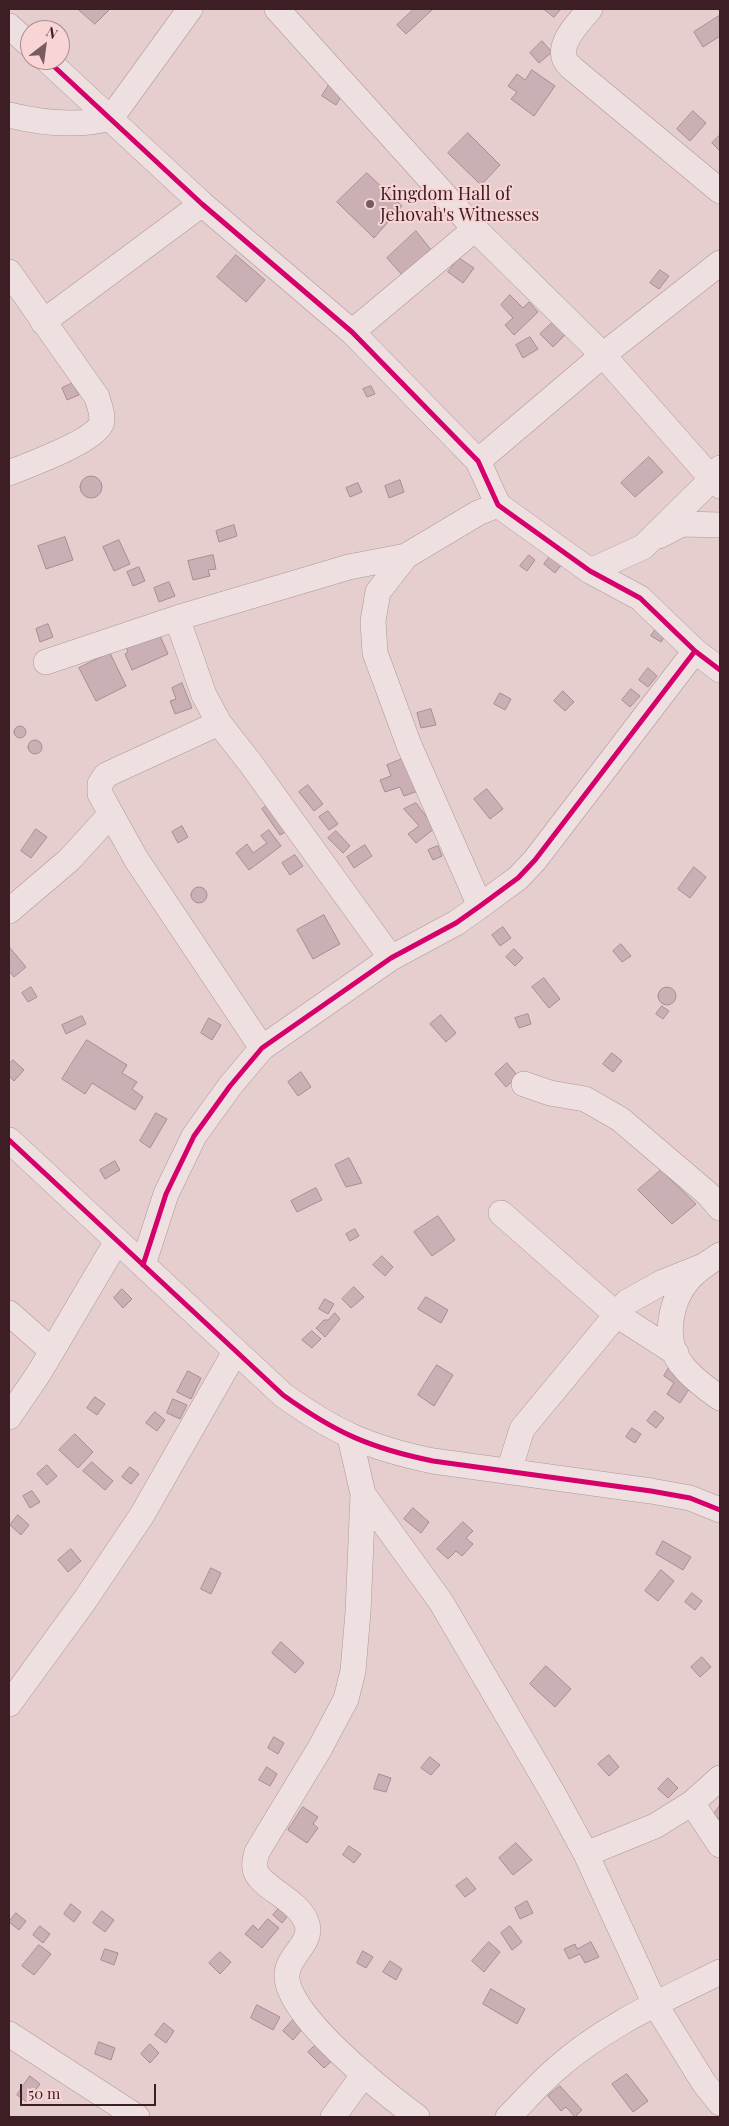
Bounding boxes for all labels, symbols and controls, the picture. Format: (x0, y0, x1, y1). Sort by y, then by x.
north arrow (20, 20, 70, 70)
text: N (43, 22, 61, 43)
place label: Kingdom Hall of Jehovah's Witnesses (380, 183, 539, 225)
marker: Kingdom Hall of Jehovah's Witnesses (364, 198, 376, 210)
scale bar (22, 2074, 159, 2106)
text: 50 m (28, 2083, 60, 2103)

